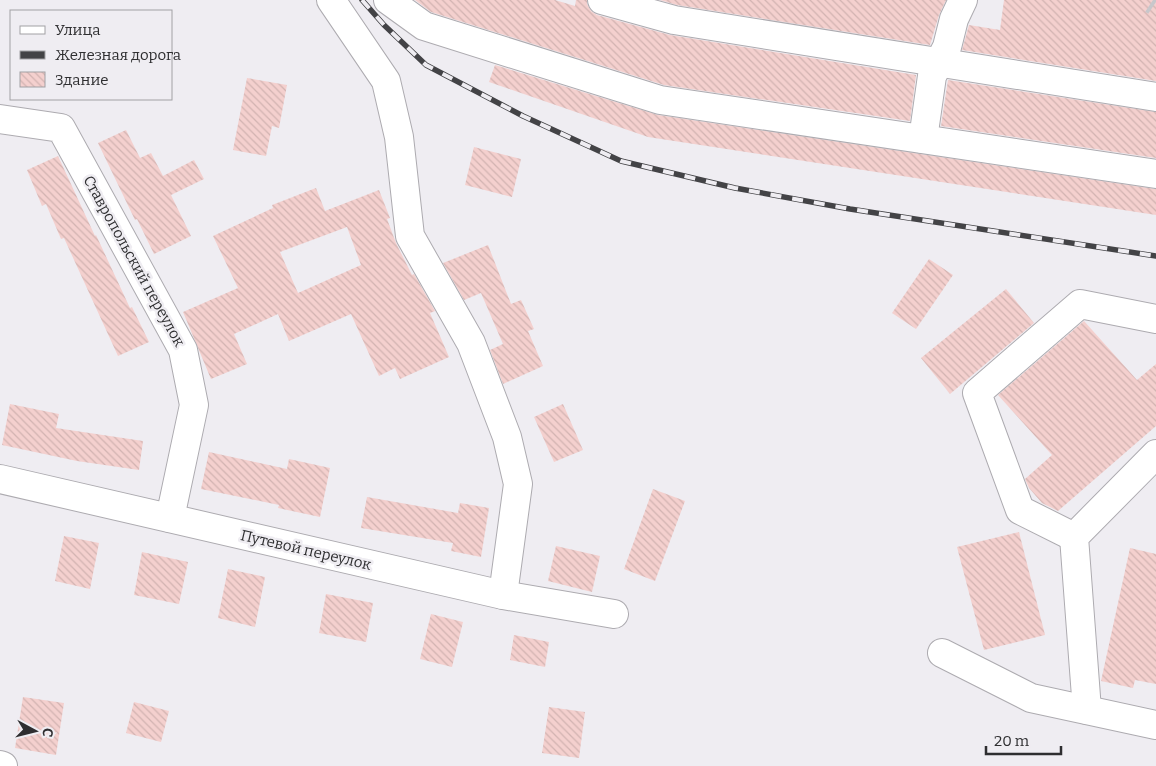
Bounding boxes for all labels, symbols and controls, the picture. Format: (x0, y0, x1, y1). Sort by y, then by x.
legend (10, 10, 172, 100)
text: Улица (55, 21, 101, 39)
text: Железная дорога (55, 46, 181, 64)
text: Здание (55, 71, 109, 89)
street label: Ставропольский переулок (79, 172, 189, 350)
street label: Путевой переулок (239, 526, 373, 574)
north arrow (10, 706, 60, 756)
scale bar (986, 724, 1061, 756)
text: С (38, 727, 56, 738)
text: 20 m (994, 732, 1030, 750)

